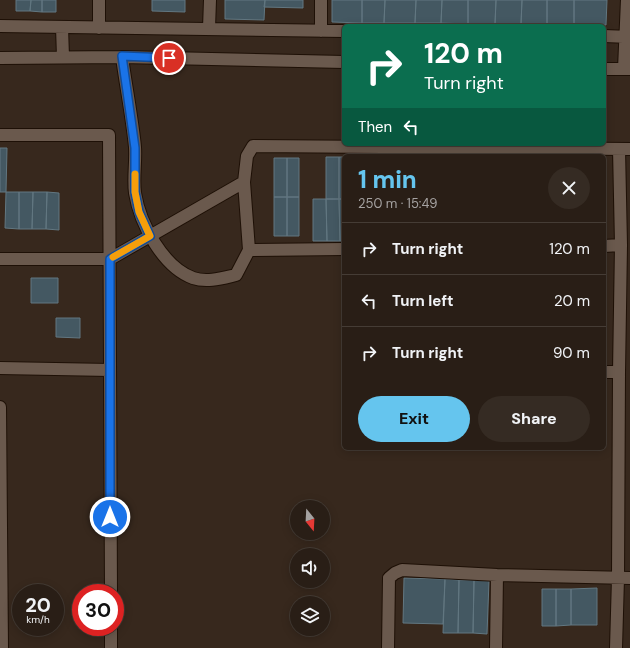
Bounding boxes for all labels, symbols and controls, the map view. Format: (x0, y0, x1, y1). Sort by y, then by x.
text: 120 m (424, 35, 503, 72)
icon: right (358, 40, 410, 92)
pin (152, 41, 186, 75)
icon: arrive (158, 47, 180, 69)
text: Turn right (424, 71, 504, 95)
icon: left (400, 116, 422, 138)
text: Then (358, 117, 392, 137)
text: 1 min (358, 164, 417, 195)
button: close (548, 167, 590, 209)
text: 250 m · 15:49 (358, 195, 438, 212)
icon: right (358, 238, 380, 260)
text: Turn right (392, 239, 463, 259)
text: 120 m (549, 239, 590, 259)
icon: left (358, 290, 380, 312)
text: Turn left (392, 291, 453, 311)
text: 20 m (554, 291, 590, 311)
icon: right (358, 342, 380, 364)
text: Turn right (392, 343, 463, 363)
text: 90 m (553, 343, 590, 363)
button: Exit (358, 396, 470, 442)
button: Share (478, 396, 590, 442)
position arrow (89, 496, 131, 538)
north arrow (290, 500, 330, 540)
map controls (290, 500, 330, 636)
button: sound (290, 548, 330, 588)
speed limit sign: 30 (72, 584, 124, 636)
text: 20 (25, 592, 51, 618)
button: layers (290, 596, 330, 636)
text: km/h (26, 613, 50, 626)

